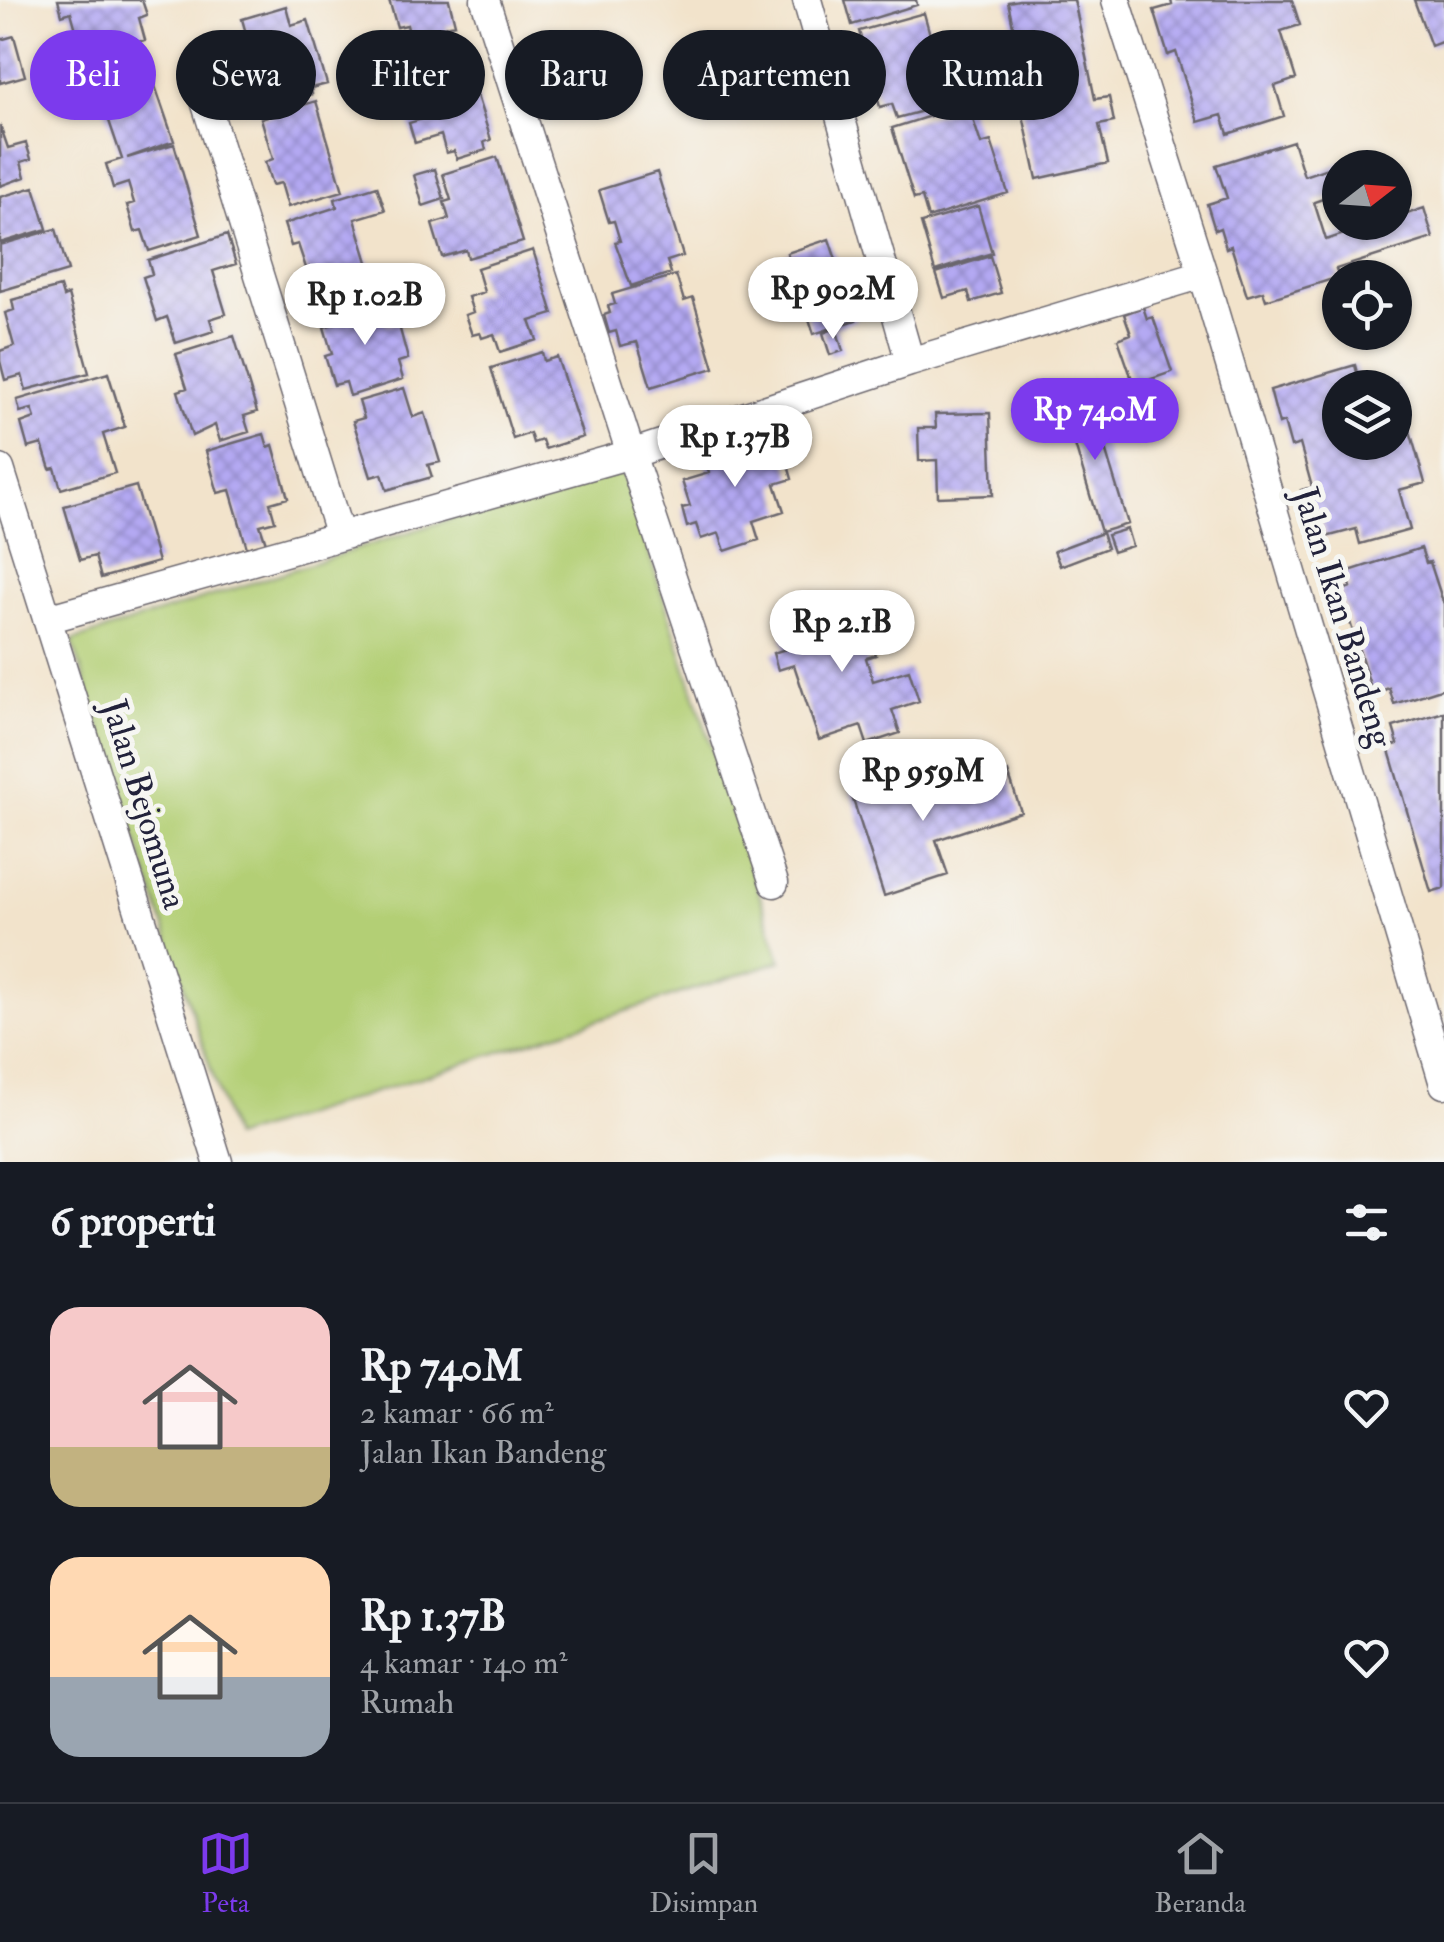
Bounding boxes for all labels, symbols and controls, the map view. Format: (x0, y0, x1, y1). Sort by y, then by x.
chip: Beli (30, 30, 156, 120)
chip: Sewa (176, 30, 316, 120)
chip: Filter (336, 30, 485, 120)
chip: Baru (505, 30, 643, 120)
chip: Apartemen (663, 30, 886, 120)
chip: Rumah (906, 30, 1079, 120)
north arrow (1322, 150, 1412, 240)
map controls (1322, 150, 1412, 460)
pin: Rp 902M (741, 257, 925, 342)
button: locate (1322, 260, 1412, 350)
pin: Rp 1.02B (262, 263, 468, 348)
text: Rp 902M (770, 269, 896, 309)
text: Rp 1.02B (306, 275, 424, 315)
button: layers (1322, 370, 1412, 460)
pin: Rp 740M (1003, 378, 1187, 463)
text: Rp 740M (1033, 390, 1157, 430)
pin: Rp 1.37B (632, 405, 838, 490)
text: Rp 1.37B (679, 417, 791, 457)
street label: Jalan Ikan Bandeng (1282, 481, 1404, 753)
pin: Rp 2.1B (750, 590, 934, 675)
text: Rp 2.1B (792, 602, 892, 642)
street label: Jalan Bejomuna (91, 693, 197, 915)
pin: Rp 959M (831, 739, 1015, 824)
text: Rp 959M (861, 751, 985, 791)
icon: filters (1339, 1195, 1394, 1250)
text: 6 properti (50, 1196, 216, 1248)
text: Rp 740M (360, 1341, 523, 1393)
icon: home (130, 1347, 250, 1467)
icon: heart (1339, 1380, 1394, 1435)
text: 2 kamar · 66 m² (360, 1393, 554, 1433)
text: Jalan Ikan Bandeng (360, 1433, 606, 1473)
text: Rp 1.37B (360, 1591, 506, 1643)
icon: home (130, 1597, 250, 1717)
icon: heart (1339, 1630, 1394, 1685)
text: 4 kamar · 140 m² (360, 1643, 567, 1683)
text: Rumah (360, 1683, 454, 1723)
tab: Peta (198, 1826, 253, 1921)
tab: Disimpan (649, 1826, 758, 1921)
tab: Beranda (1154, 1826, 1246, 1921)

